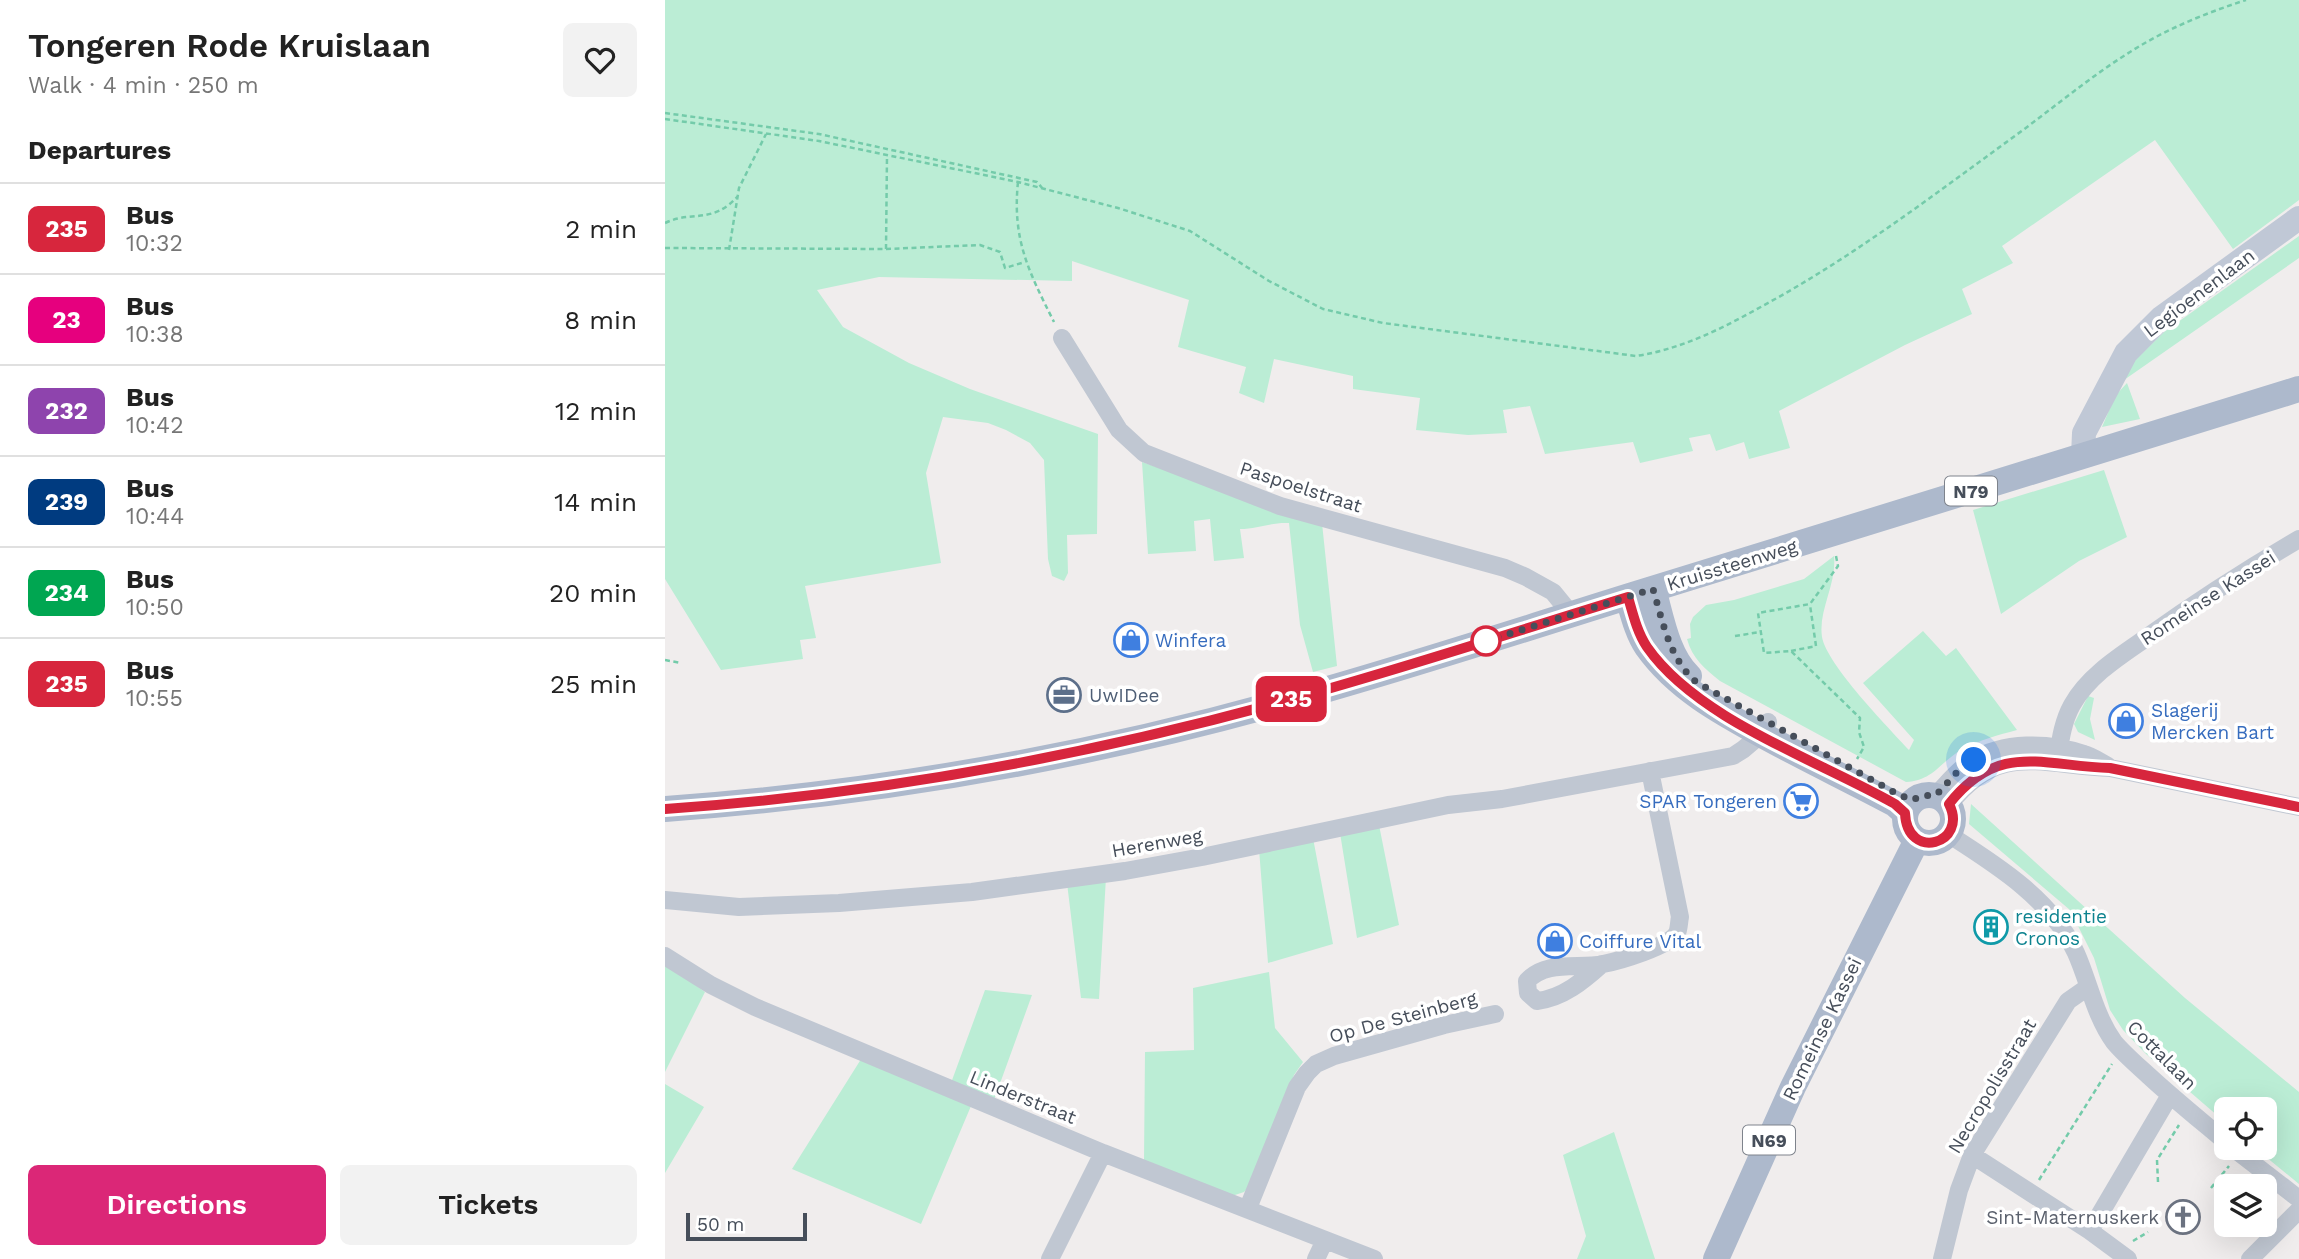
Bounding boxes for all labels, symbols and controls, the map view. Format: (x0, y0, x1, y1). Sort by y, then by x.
button: heart (563, 23, 637, 97)
text: Tongeren Rode Kruislaan (28, 26, 431, 65)
text: Walk · 4 min · 250 m (28, 72, 259, 99)
text: Departures (28, 135, 171, 165)
text: Bus (126, 200, 174, 230)
text: 2 min (565, 214, 637, 244)
text: 235 (45, 215, 88, 243)
text: 10:32 (126, 230, 183, 257)
street label: Legioenenlaan (2139, 244, 2259, 342)
text: Bus (126, 291, 174, 321)
text: 8 min (564, 305, 637, 335)
text: 23 (52, 306, 81, 334)
text: 10:38 (126, 321, 184, 348)
text: Bus (126, 382, 174, 412)
text: 12 min (555, 396, 637, 426)
text: 232 (45, 397, 88, 425)
text: 10:42 (126, 412, 184, 439)
street label: Paspoelstraat (1237, 456, 1365, 518)
text: Bus (126, 473, 174, 503)
road number: N79 (1945, 476, 1997, 505)
text: 14 min (554, 487, 637, 517)
text: 239 (45, 488, 88, 516)
text: 10:44 (126, 503, 184, 530)
street label: Kruissteenweg (1664, 534, 1801, 596)
street label: Romeinse Kassei (2136, 546, 2280, 650)
text: Bus (126, 564, 174, 594)
text: 20 min (549, 578, 637, 608)
text: 234 (44, 579, 89, 607)
text: 10:50 (126, 594, 184, 621)
shop icon: Winfera (1112, 621, 1150, 659)
unlabelled marker (1471, 626, 1501, 656)
place label: Winfera (1155, 629, 1227, 652)
text: Bus (126, 655, 174, 685)
text: 25 min (550, 669, 637, 699)
text: 235 (45, 670, 88, 698)
office icon: UwIDee (1045, 676, 1083, 714)
line badge: 235 (1251, 676, 1331, 722)
place label: UwIDee (1089, 684, 1160, 707)
text: 10:55 (126, 685, 183, 712)
text: 235 (1270, 685, 1312, 713)
place label: Slagerij Mercken Bart (2151, 699, 2274, 744)
shop icon: Slagerij Mercken Bart (2107, 702, 2145, 740)
your location (1956, 742, 1991, 777)
supermarket icon: SPAR Tongeren (1782, 782, 1820, 820)
place label: SPAR Tongeren (1639, 790, 1777, 813)
street label: Herenweg (1110, 824, 1205, 862)
place label: residentie Cronos (2015, 905, 2107, 950)
building icon: residentie Cronos (1972, 908, 2010, 946)
shop icon: Coiffure Vital (1536, 922, 1574, 960)
place label: Coiffure Vital (1579, 930, 1701, 953)
street label: Romeinse Kassei (1777, 954, 1867, 1104)
street label: Op De Steinberg (1327, 986, 1480, 1048)
street label: Necropolisstraat (1943, 1014, 2041, 1157)
street label: Cottalaan (2122, 1015, 2202, 1095)
street label: Linderstraat (966, 1065, 1080, 1129)
map controls (2214, 1097, 2277, 1237)
button: locate (2214, 1097, 2277, 1160)
road number: N69 (1743, 1126, 1795, 1154)
button: Directions (28, 1165, 326, 1245)
button: Tickets (340, 1165, 637, 1245)
button: layers (2214, 1174, 2277, 1237)
church icon: Sint-Maternuskerk (2164, 1198, 2202, 1236)
place label: Sint-Maternuskerk (1986, 1206, 2159, 1229)
scale bar (686, 1210, 807, 1242)
text: 50 m (697, 1213, 744, 1236)

